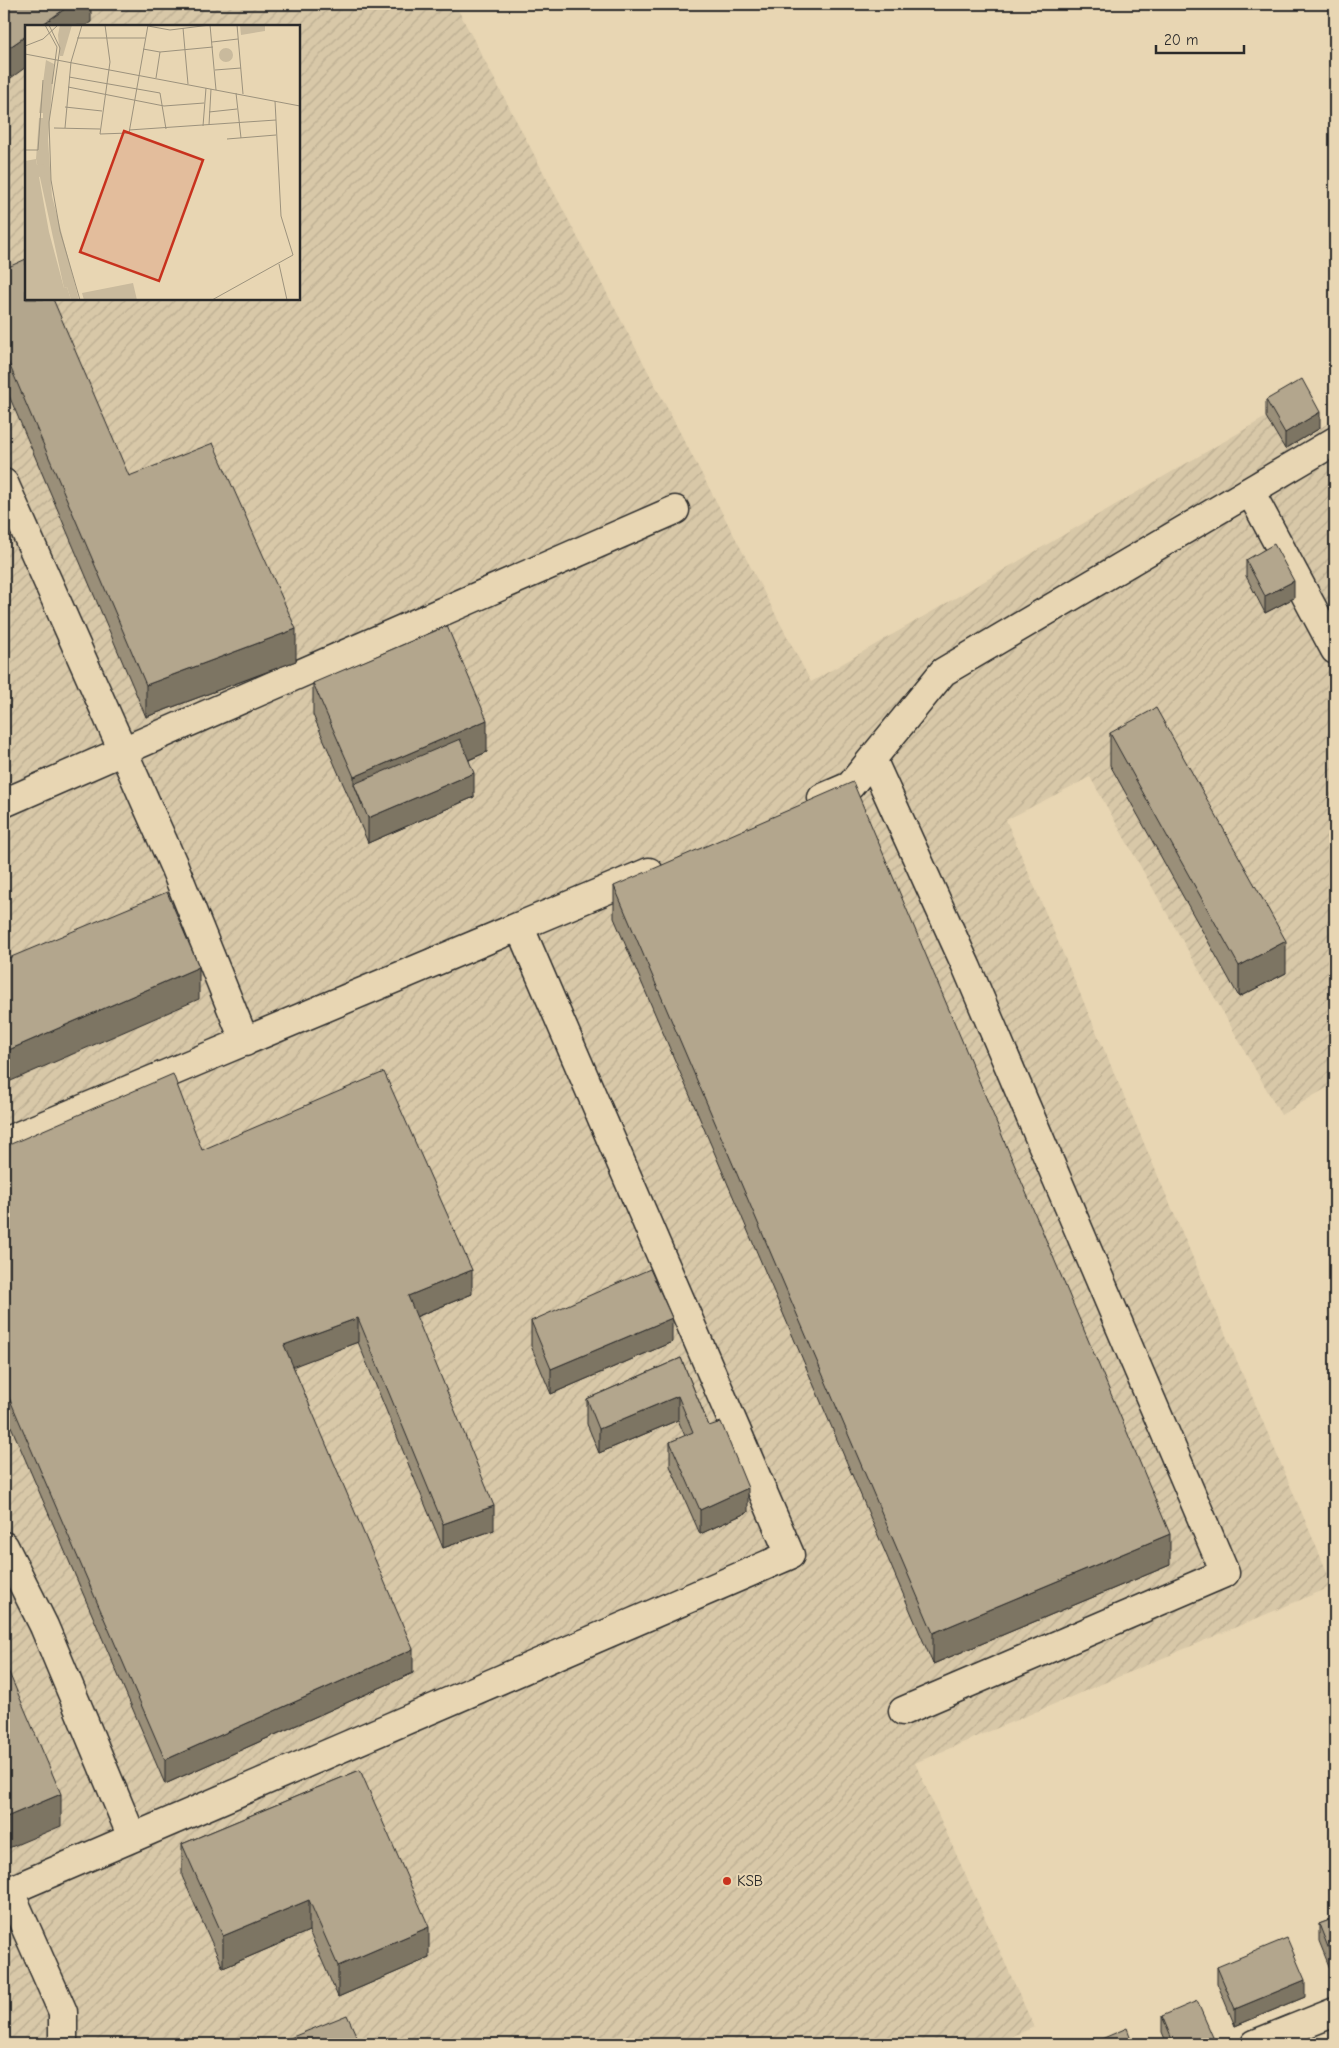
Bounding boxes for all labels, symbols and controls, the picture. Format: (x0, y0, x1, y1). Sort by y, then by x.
scale bar (1156, 22, 1244, 54)
inset map (25, 25, 300, 300)
text: 20 m (1164, 31, 1198, 49)
place label: KSB (737, 1872, 763, 1890)
marker: KSB (721, 1875, 733, 1887)

